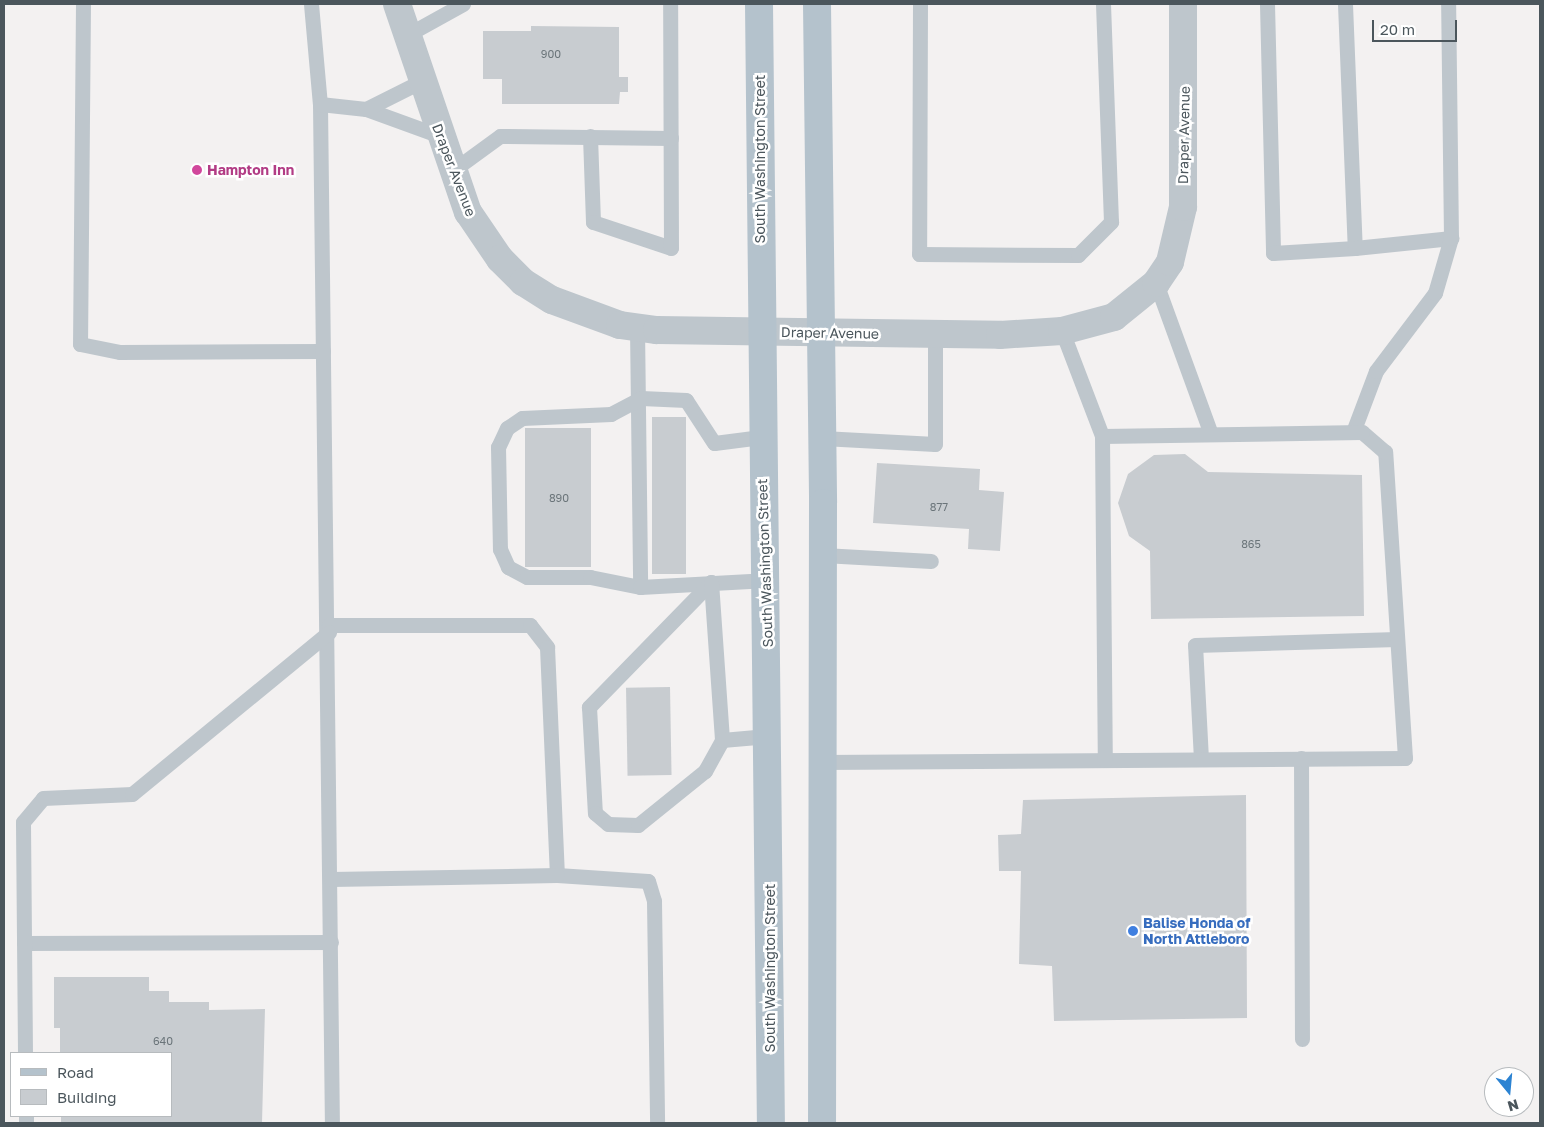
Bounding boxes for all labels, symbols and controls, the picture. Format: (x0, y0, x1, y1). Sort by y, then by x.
scale bar (1374, 10, 1459, 42)
text: 20 m (1380, 20, 1415, 38)
house number: 900 (541, 47, 561, 61)
street label: South Washington Street (752, 75, 768, 243)
street label: Draper Avenue (1175, 86, 1193, 184)
street label: Draper Avenue (429, 121, 479, 219)
place label: Hampton Inn (207, 162, 294, 178)
marker: Hampton Inn (191, 164, 203, 176)
street label: Draper Avenue (781, 324, 879, 342)
street label: South Washington Street (754, 478, 776, 648)
house number: 890 (549, 491, 569, 505)
house number: 877 (930, 500, 948, 514)
house number: 865 (1241, 537, 1261, 551)
street label: South Washington Street (762, 884, 778, 1052)
place label: Balise Honda of North Attleboro (1143, 915, 1250, 948)
marker: Balise Honda of North Attleboro (1127, 925, 1139, 937)
house number: 640 (153, 1034, 173, 1048)
legend (10, 1052, 172, 1117)
text: Road (57, 1063, 94, 1081)
north arrow (1484, 1067, 1534, 1117)
text: Building (57, 1088, 117, 1106)
text: N (1506, 1096, 1521, 1116)

